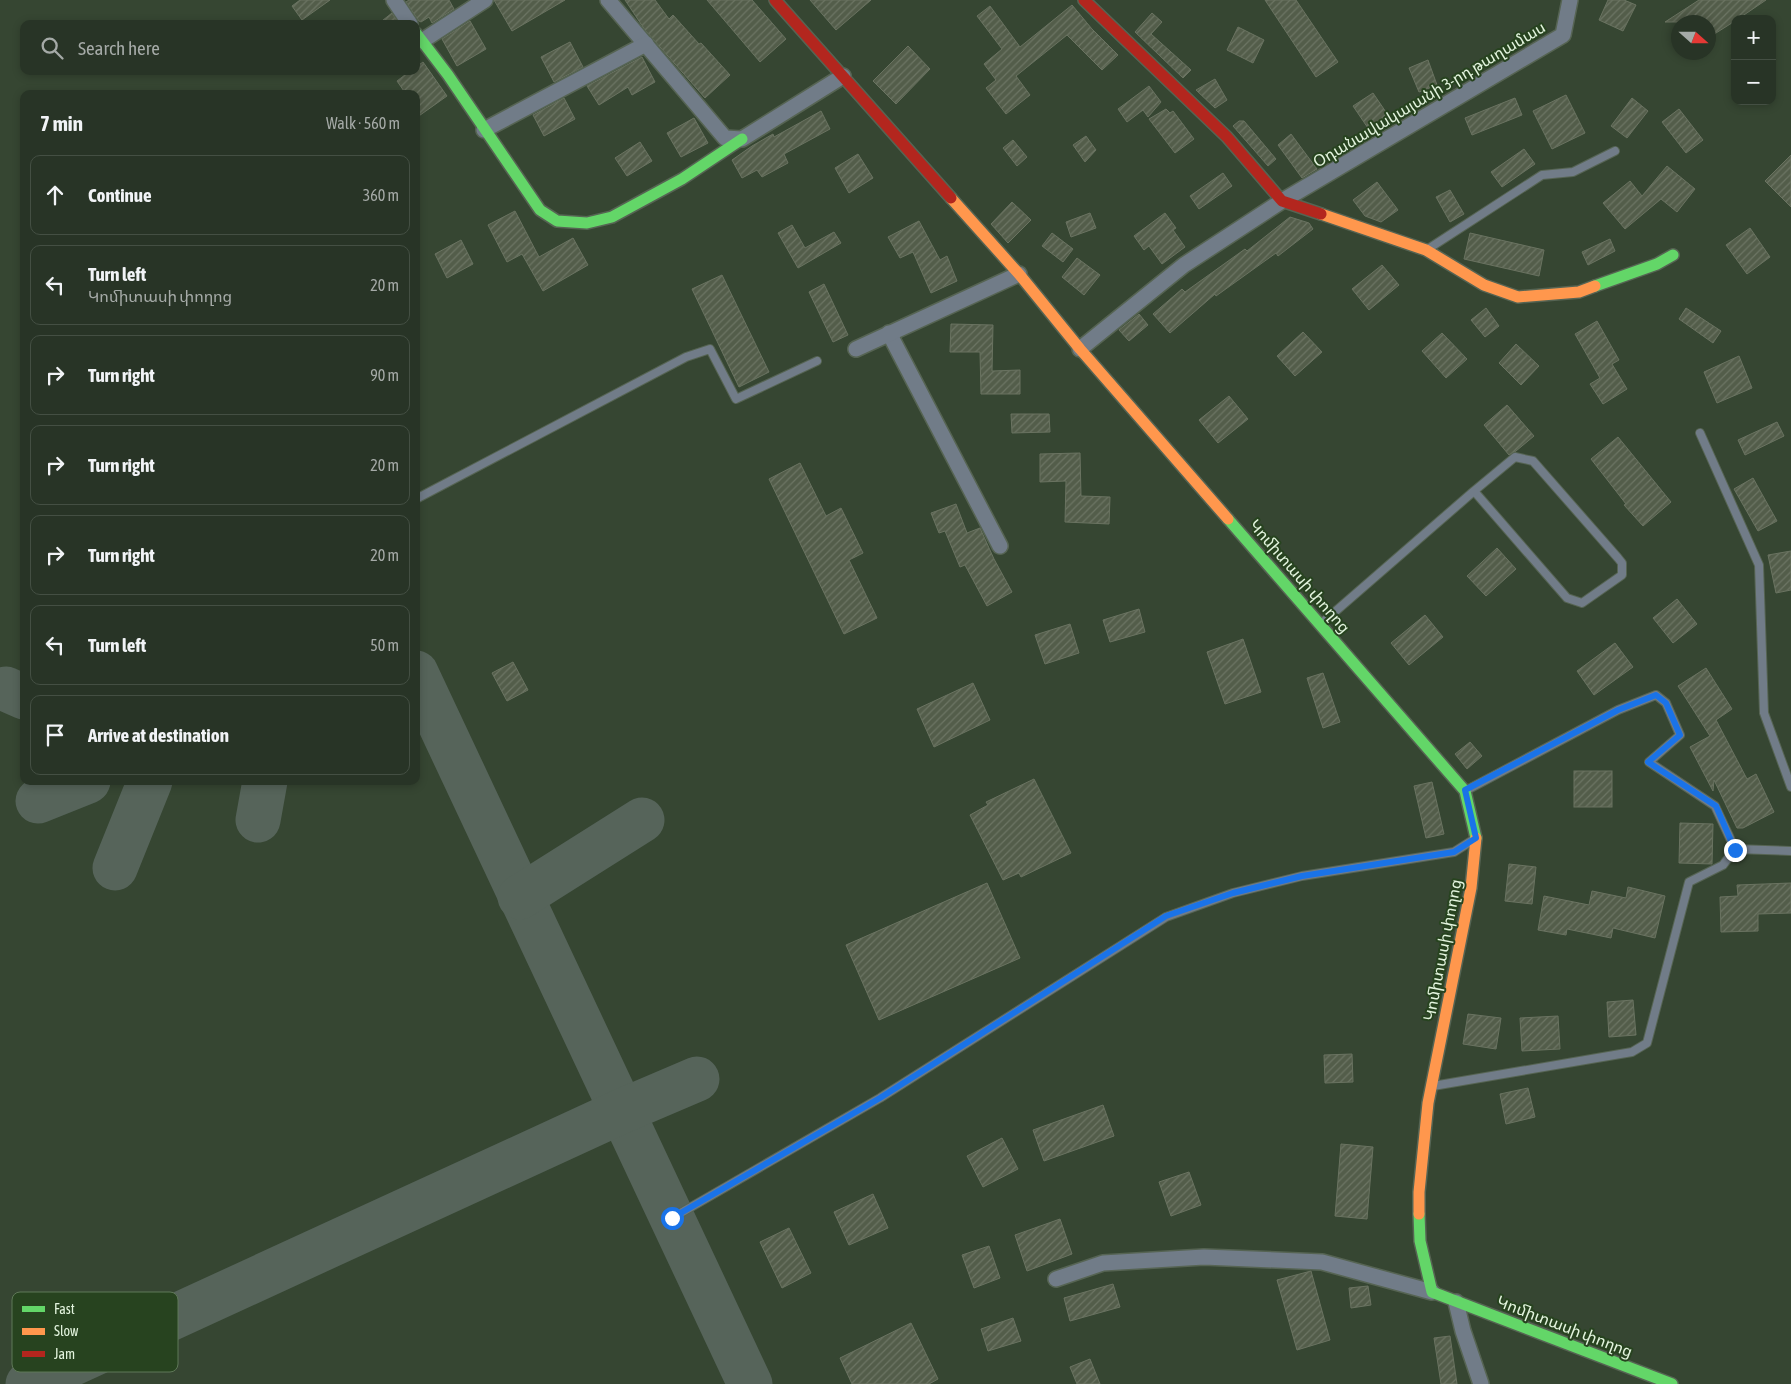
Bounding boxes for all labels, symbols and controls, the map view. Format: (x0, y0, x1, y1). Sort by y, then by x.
north arrow (1671, 15, 1716, 60)
map controls (1731, 15, 1776, 105)
button: + (1731, 15, 1776, 60)
street label: Օդանավակայանի 3-րդ թաղամաս (1310, 17, 1549, 172)
search box (20, 20, 420, 75)
icon: search (38, 34, 66, 62)
text: Search here (78, 37, 160, 59)
button: − (1731, 60, 1776, 105)
text: 7 min (40, 111, 83, 135)
text: Walk · 560 m (326, 114, 400, 132)
icon: ahead (41, 181, 69, 209)
text: Continue (88, 184, 152, 206)
text: 360 m (363, 186, 399, 204)
text: Turn left (88, 263, 146, 285)
icon: left (41, 271, 69, 299)
text: 20 m (370, 276, 399, 294)
text: Կոմիտասի փողոց (88, 287, 232, 305)
icon: right (41, 361, 69, 389)
text: Turn right (88, 364, 155, 386)
text: 90 m (370, 366, 399, 384)
icon: right (41, 451, 69, 479)
text: Turn right (88, 454, 155, 476)
text: 20 m (370, 456, 399, 474)
street label: Կոմիտասի փողոց (1245, 516, 1354, 637)
icon: right (41, 541, 69, 569)
text: Turn right (88, 544, 155, 566)
text: 20 m (370, 546, 399, 564)
icon: left (41, 631, 69, 659)
text: Turn left (88, 634, 146, 656)
text: 50 m (370, 636, 399, 654)
icon: arrive (41, 721, 69, 749)
text: Arrive at destination (88, 724, 229, 746)
route end (1724, 839, 1747, 862)
street label: Կոմիտասի փողոց (1419, 878, 1466, 1023)
route start (661, 1207, 684, 1230)
legend (12, 1292, 178, 1372)
street label: Կոմիտասի փողոց (1494, 1292, 1635, 1361)
text: Fast (54, 1301, 75, 1317)
text: Slow (54, 1323, 79, 1339)
text: Jam (54, 1346, 75, 1362)

